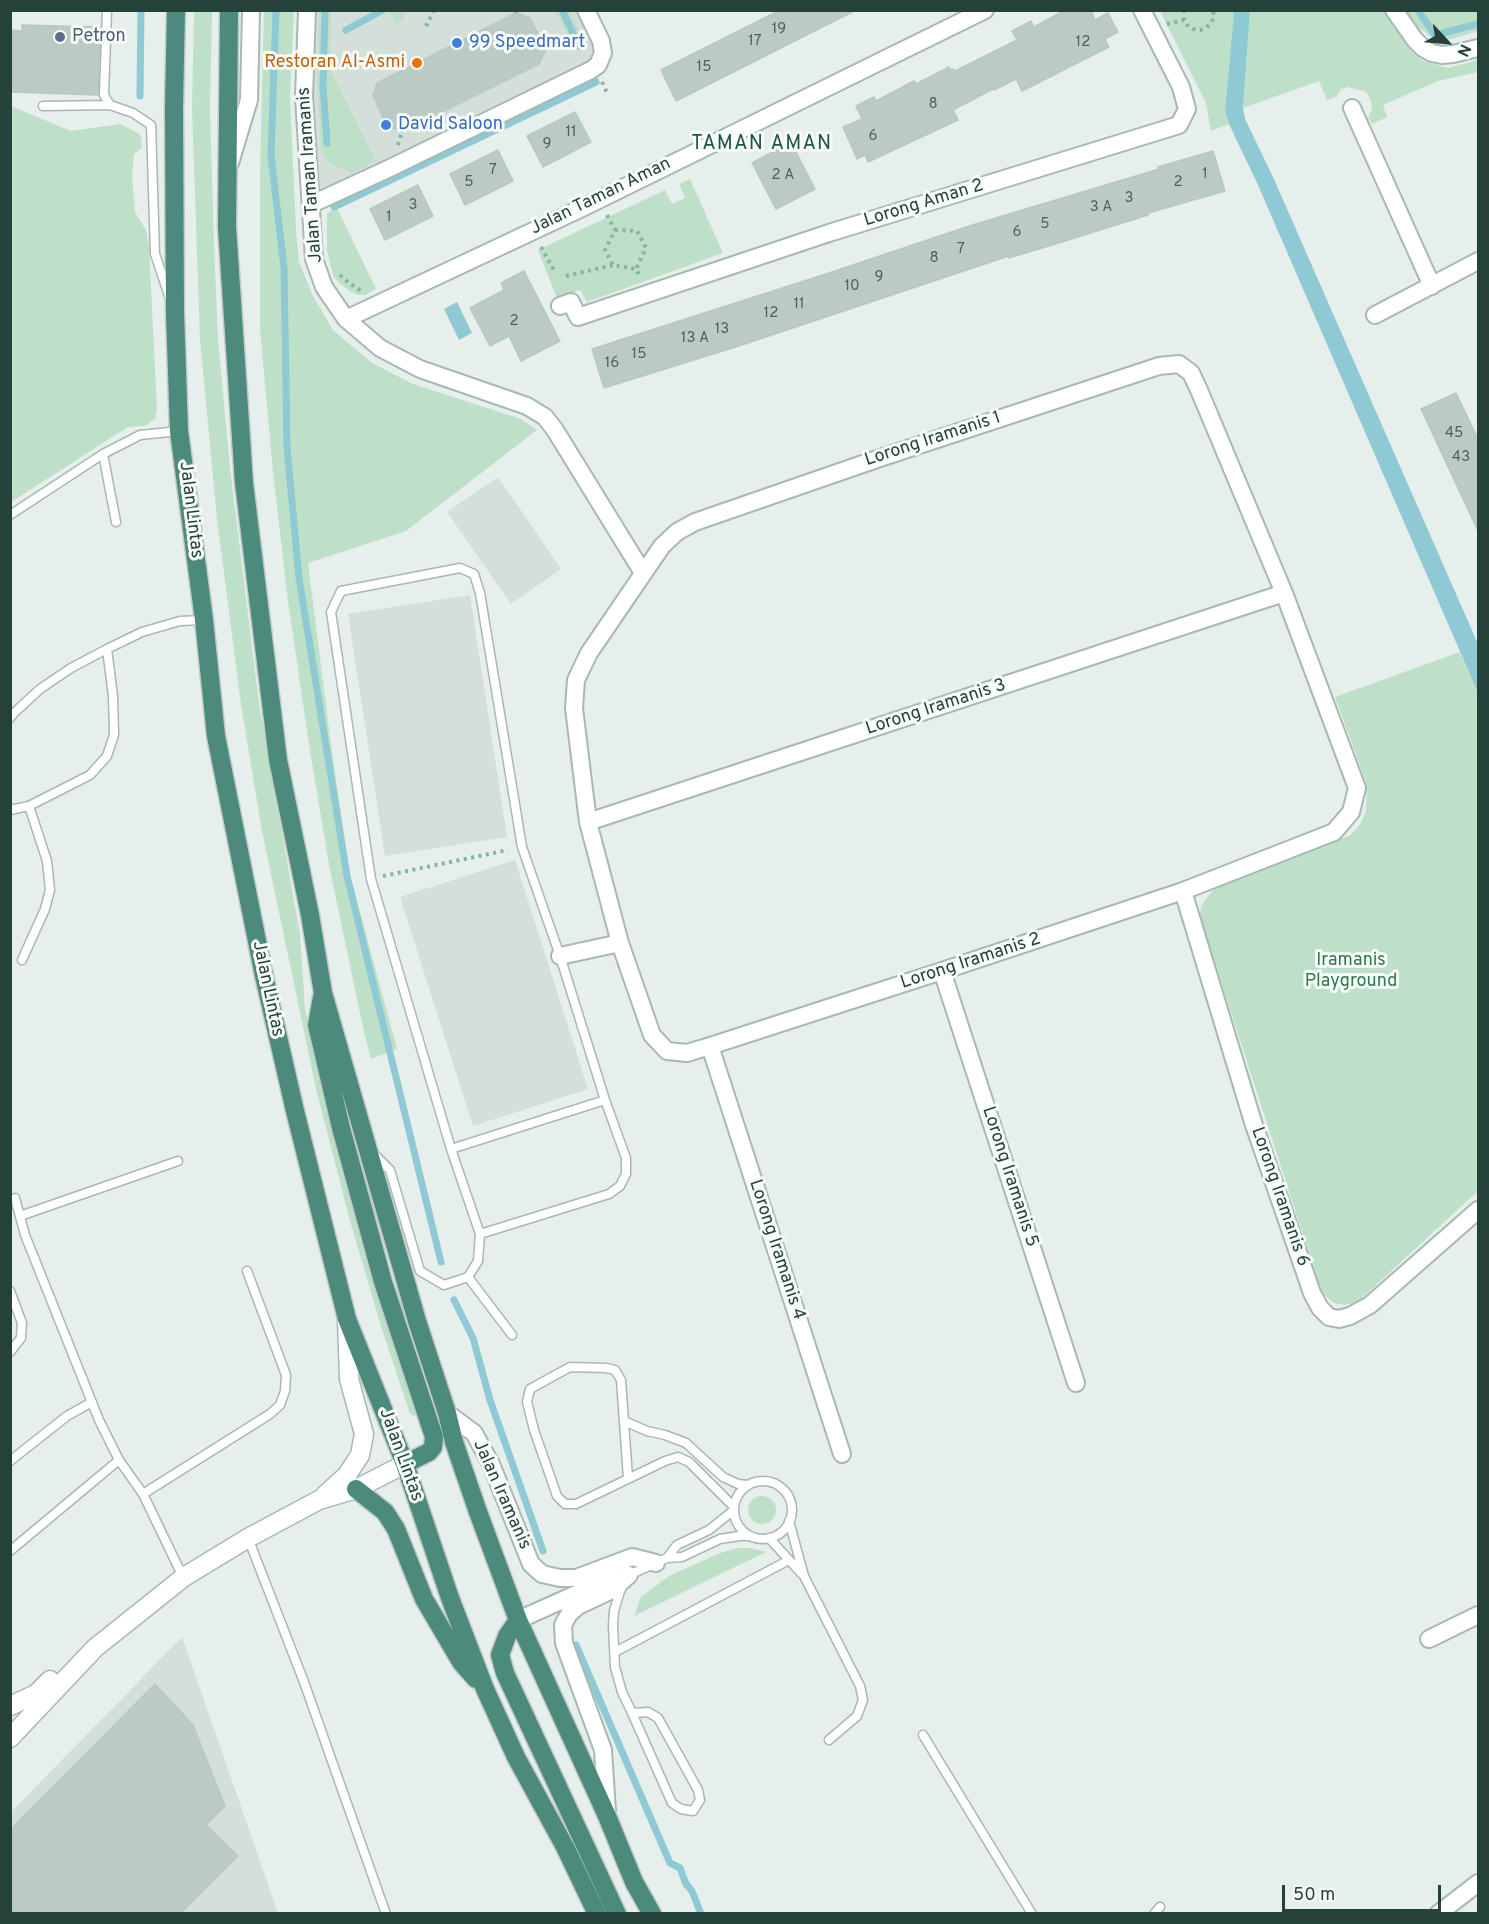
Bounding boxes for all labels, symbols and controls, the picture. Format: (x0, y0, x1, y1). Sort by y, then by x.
north arrow (1417, 12, 1477, 72)
house number: 19 (772, 21, 786, 39)
place label: Petron (72, 26, 126, 48)
marker: Petron (53, 30, 67, 44)
place label: 99 Speedmart (469, 32, 585, 54)
house number: 17 (748, 33, 762, 51)
house number: 12 (1076, 34, 1090, 52)
marker: 99 Speedmart (450, 36, 464, 50)
text: N (1452, 40, 1475, 59)
place label: Restoran Al-Asmi (264, 52, 405, 74)
marker: Restoran Al-Asmi (410, 56, 424, 70)
house number: 15 (697, 59, 711, 77)
street label: Jalan Taman Iramanis (294, 86, 328, 264)
house number: 8 (928, 96, 938, 114)
place label: David Saloon (398, 114, 503, 136)
marker: David Saloon (379, 118, 393, 132)
house number: 11 (565, 124, 577, 142)
house number: 6 (869, 128, 877, 146)
district label: TAMAN AMAN (691, 133, 833, 157)
house number: 9 (543, 136, 551, 154)
street label: Jalan Taman Aman (527, 154, 675, 240)
house number: 7 (489, 162, 497, 180)
house number: 1 (1202, 166, 1208, 184)
house number: 2 A (772, 167, 794, 185)
house number: 5 (464, 174, 474, 192)
house number: 2 (1173, 174, 1183, 192)
street label: Lorong Aman 2 (862, 176, 986, 232)
house number: 3 (1124, 190, 1134, 208)
house number: 3 (408, 197, 418, 215)
house number: 3 A (1090, 199, 1112, 217)
house number: 1 (386, 209, 392, 227)
house number: 5 (1040, 216, 1050, 234)
house number: 6 (1013, 224, 1021, 242)
house number: 7 (957, 241, 965, 259)
house number: 8 (929, 250, 939, 268)
house number: 9 (875, 269, 883, 287)
house number: 10 (844, 278, 860, 296)
house number: 11 (793, 296, 805, 314)
house number: 12 (764, 305, 778, 323)
house number: 2 (509, 313, 519, 331)
house number: 13 (715, 321, 729, 339)
house number: 13 A (681, 330, 709, 348)
house number: 15 (632, 346, 646, 364)
house number: 16 (605, 355, 619, 373)
street label: Lorong Iramanis 1 (862, 408, 1004, 472)
house number: 45 (1445, 425, 1463, 443)
house number: 43 (1452, 449, 1470, 467)
street label: Jalan Lintas (173, 460, 207, 560)
street label: Lorong Iramanis 3 (863, 675, 1009, 741)
street label: Lorong Iramanis 2 (898, 929, 1044, 995)
street label: Jalan Lintas (246, 939, 288, 1039)
park label: Iramanis Playground (1305, 950, 1397, 992)
street label: Lorong Iramanis 5 (976, 1104, 1042, 1250)
street label: Lorong Iramanis 6 (1245, 1125, 1313, 1269)
street label: Lorong Iramanis 4 (743, 1177, 809, 1323)
street label: Jalan Lintas (373, 1406, 427, 1504)
street label: Jalan Iramanis (467, 1437, 535, 1553)
scale bar (1285, 1873, 1444, 1911)
text: 50 m (1293, 1884, 1335, 1907)

